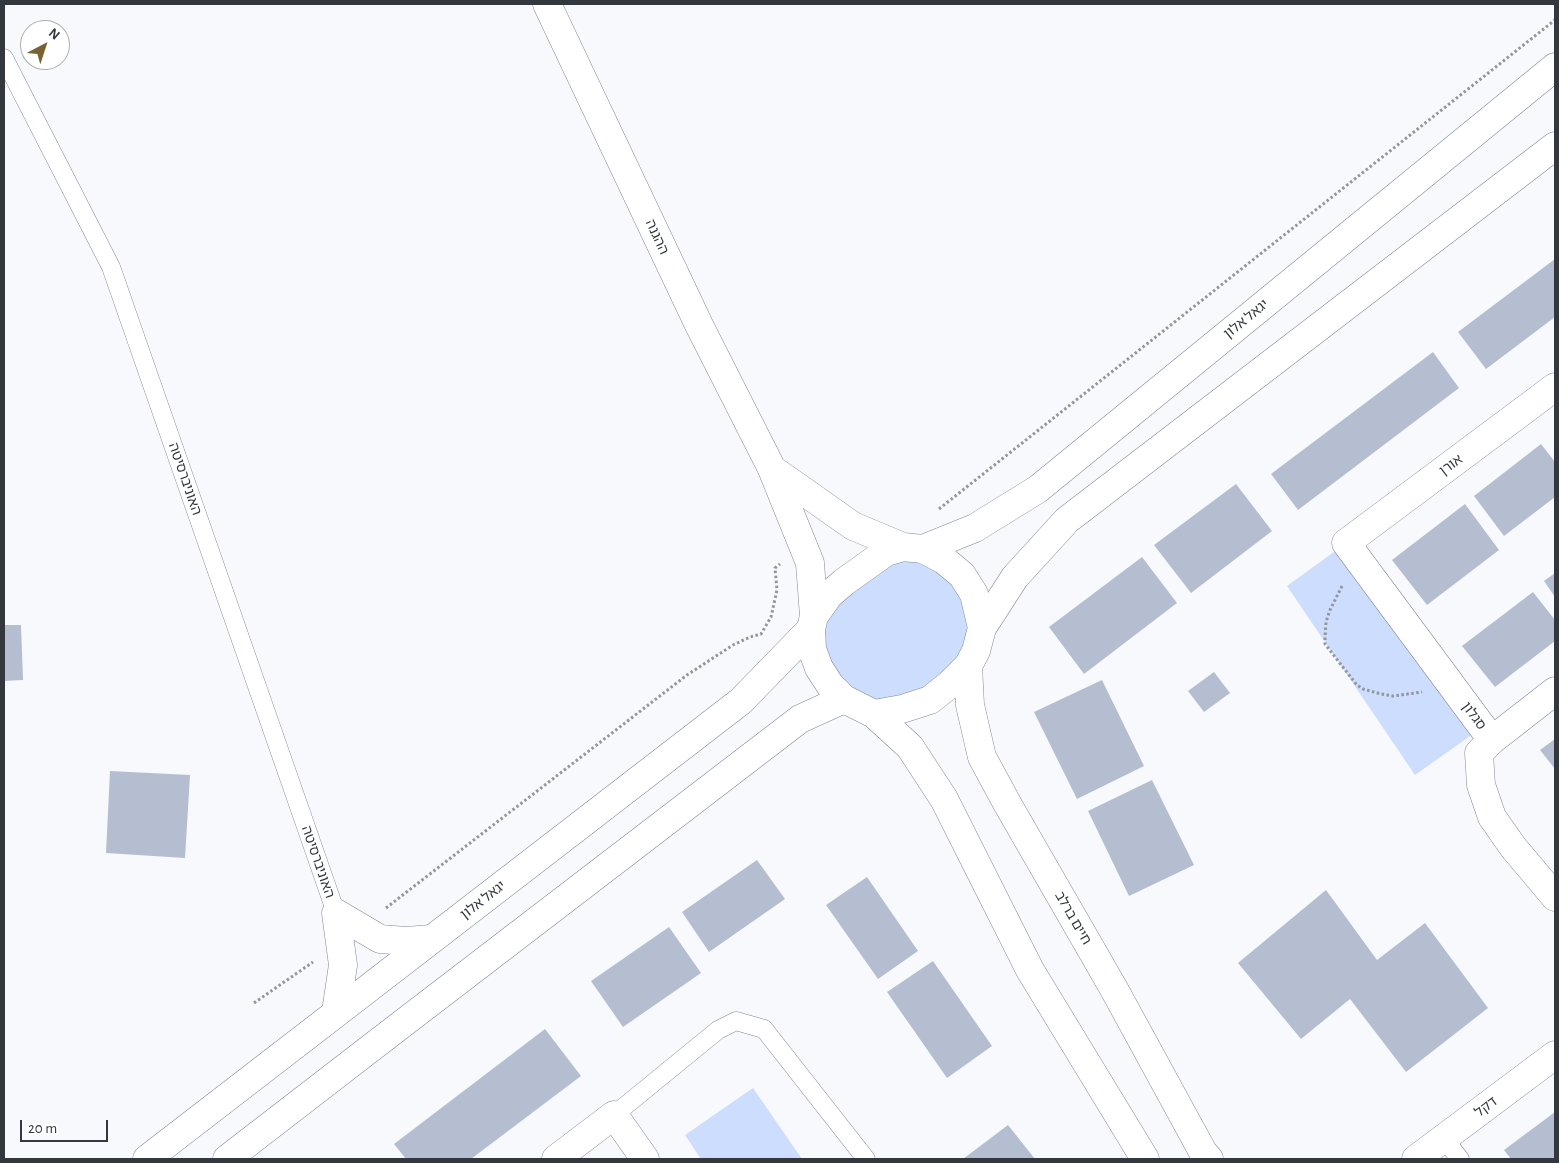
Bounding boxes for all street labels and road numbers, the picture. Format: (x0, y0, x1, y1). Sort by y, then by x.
street label: ההגנה (642, 217, 672, 257)
street label: יגאל אלון (1220, 296, 1272, 342)
street label: האוניברסיטה (165, 440, 205, 518)
street label: אורן (1436, 451, 1466, 479)
street label: סגלון (1458, 699, 1490, 733)
street label: האוניברסיטה (298, 823, 338, 901)
street label: יגאל אלון (457, 877, 509, 923)
street label: חיים ברלב (1051, 888, 1095, 948)
street label: דקל (1471, 1093, 1501, 1121)

